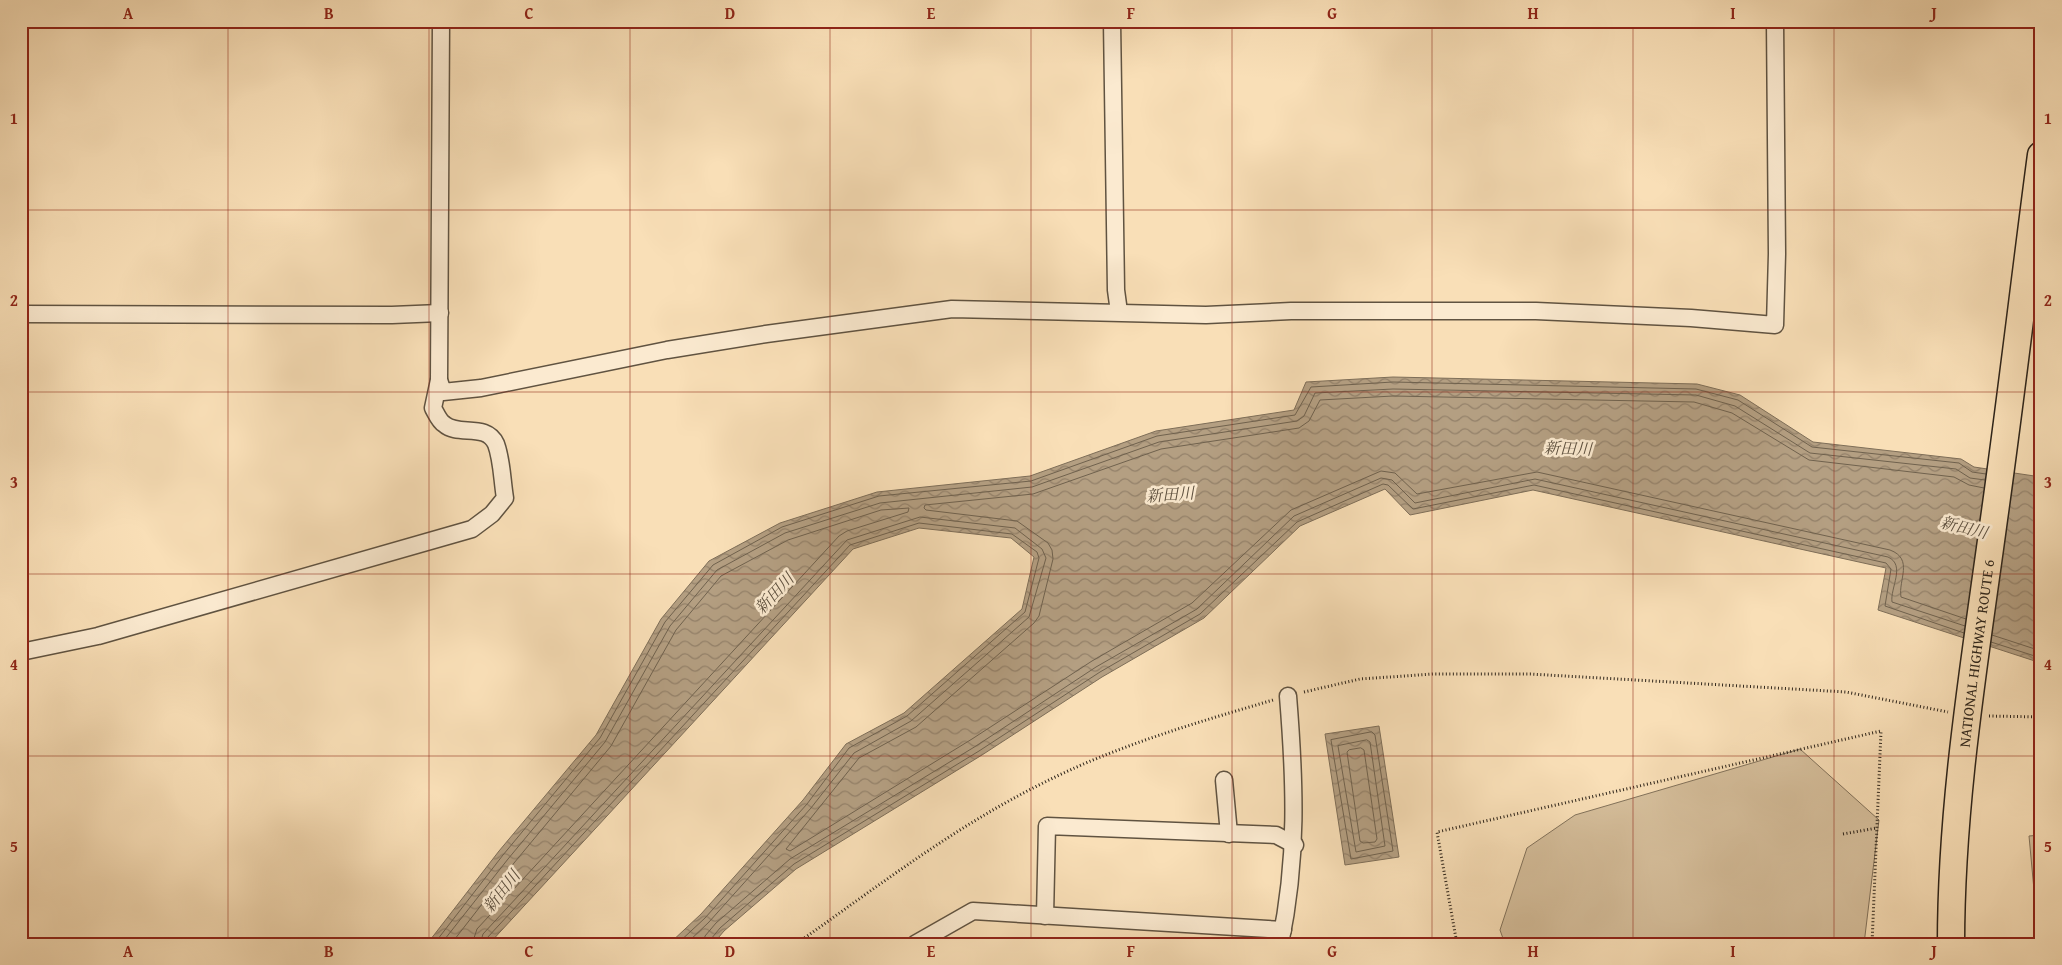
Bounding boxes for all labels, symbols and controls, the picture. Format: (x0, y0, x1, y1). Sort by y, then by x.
text: A (123, 1, 134, 25)
text: B (324, 1, 334, 25)
text: C (524, 1, 534, 25)
text: D (725, 1, 735, 25)
text: E (927, 1, 936, 25)
text: F (1127, 1, 1135, 25)
text: G (1327, 1, 1337, 25)
text: H (1527, 1, 1539, 25)
text: I (1730, 1, 1736, 25)
text: J (1928, 1, 1937, 25)
text: 1 (10, 106, 18, 130)
text: 1 (2044, 106, 2052, 130)
text: 2 (10, 288, 18, 312)
text: 2 (2044, 288, 2052, 312)
water label: 新田川 (1544, 435, 1594, 461)
text: 3 (10, 470, 18, 494)
text: 3 (2044, 470, 2052, 494)
water label: 新田川 (1145, 480, 1197, 508)
water label: 新田川 (1938, 510, 1992, 545)
street label: NATIONAL HIGHWAY ROUTE 6 (1953, 558, 1999, 748)
water label: 新田川 (749, 566, 801, 619)
text: 4 (10, 652, 18, 676)
text: 4 (2044, 652, 2052, 676)
text: 5 (10, 834, 18, 858)
text: 5 (2044, 834, 2052, 858)
water label: 新田川 (477, 863, 526, 917)
text: A (123, 939, 134, 963)
text: B (324, 939, 334, 963)
text: C (524, 939, 534, 963)
text: D (725, 939, 735, 963)
text: E (927, 939, 936, 963)
text: F (1127, 939, 1135, 963)
text: G (1327, 939, 1337, 963)
text: H (1527, 939, 1539, 963)
text: I (1730, 939, 1736, 963)
text: J (1928, 939, 1937, 963)

